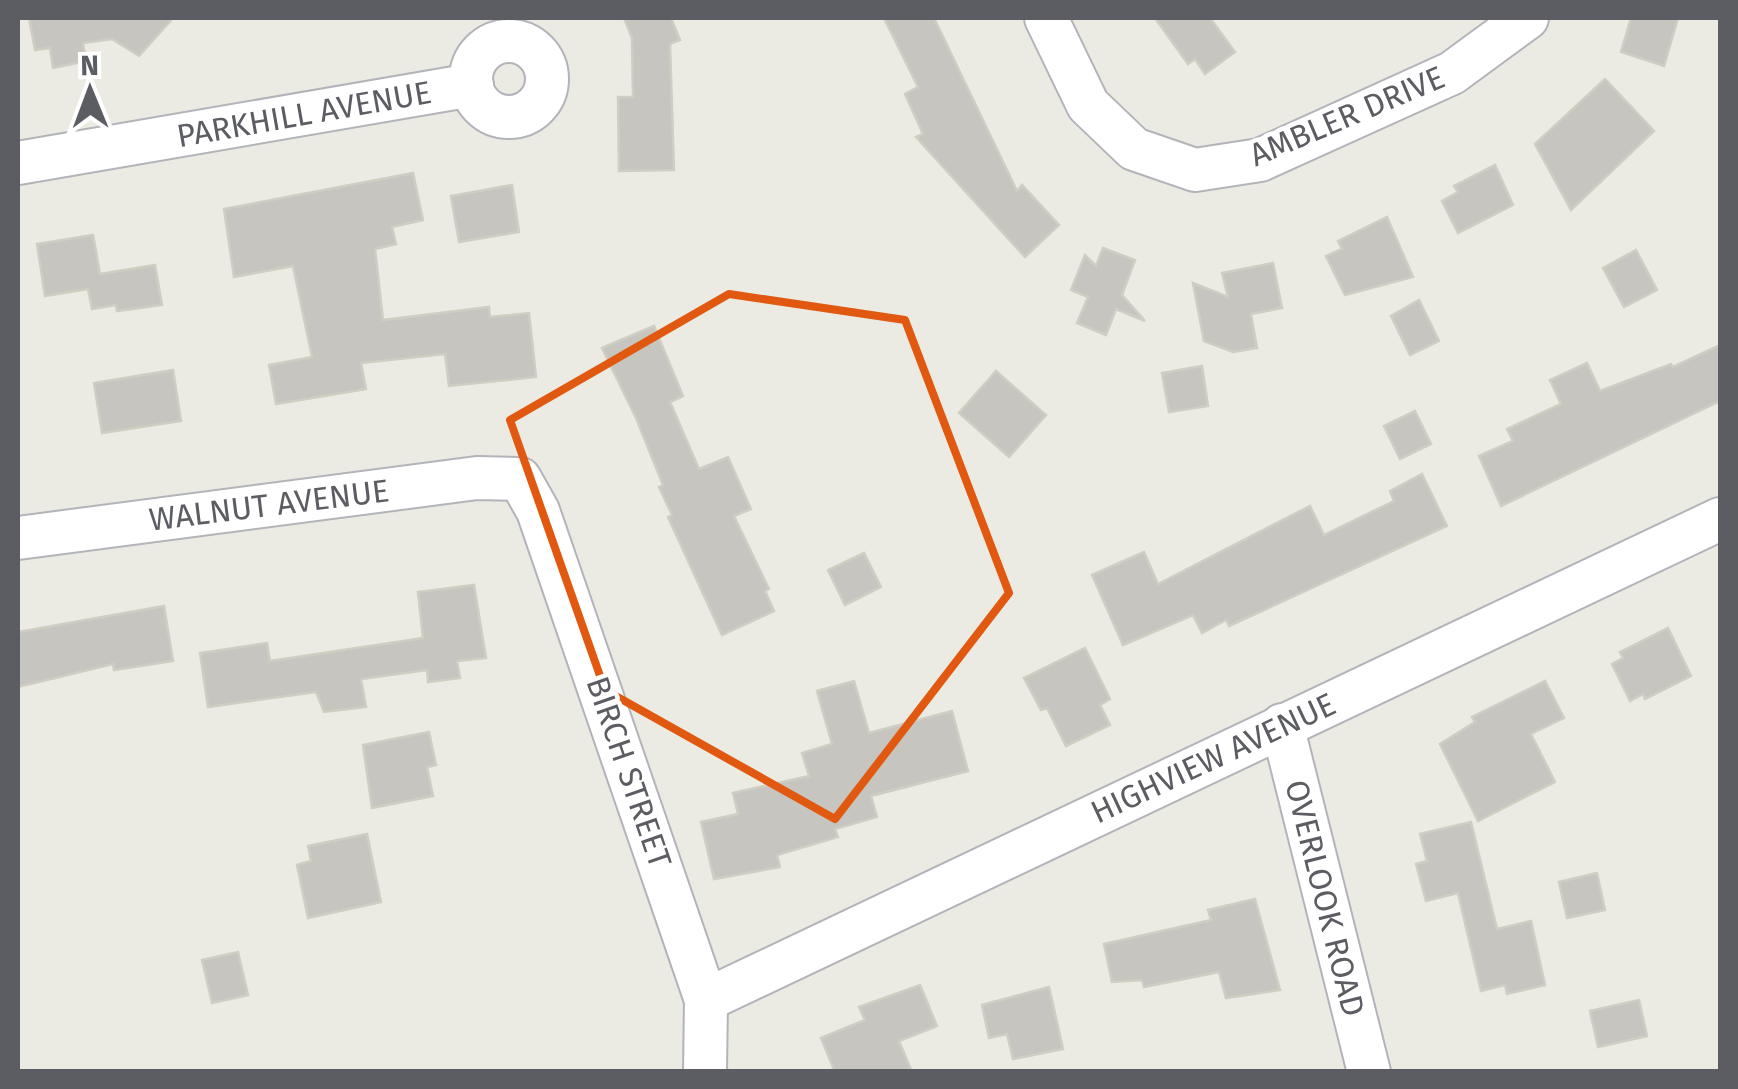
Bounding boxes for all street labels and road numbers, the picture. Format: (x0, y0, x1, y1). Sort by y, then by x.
street label: AMBLER DRIVE (1244, 58, 1450, 174)
street label: PARKHILL AVENUE (174, 73, 434, 155)
street label: WALNUT AVENUE (147, 471, 391, 539)
street label: BIRCH STREET (579, 671, 680, 873)
street label: HIGHVIEW AVENUE (1085, 685, 1341, 831)
street label: OVERLOOK ROAD (1277, 776, 1373, 1020)

